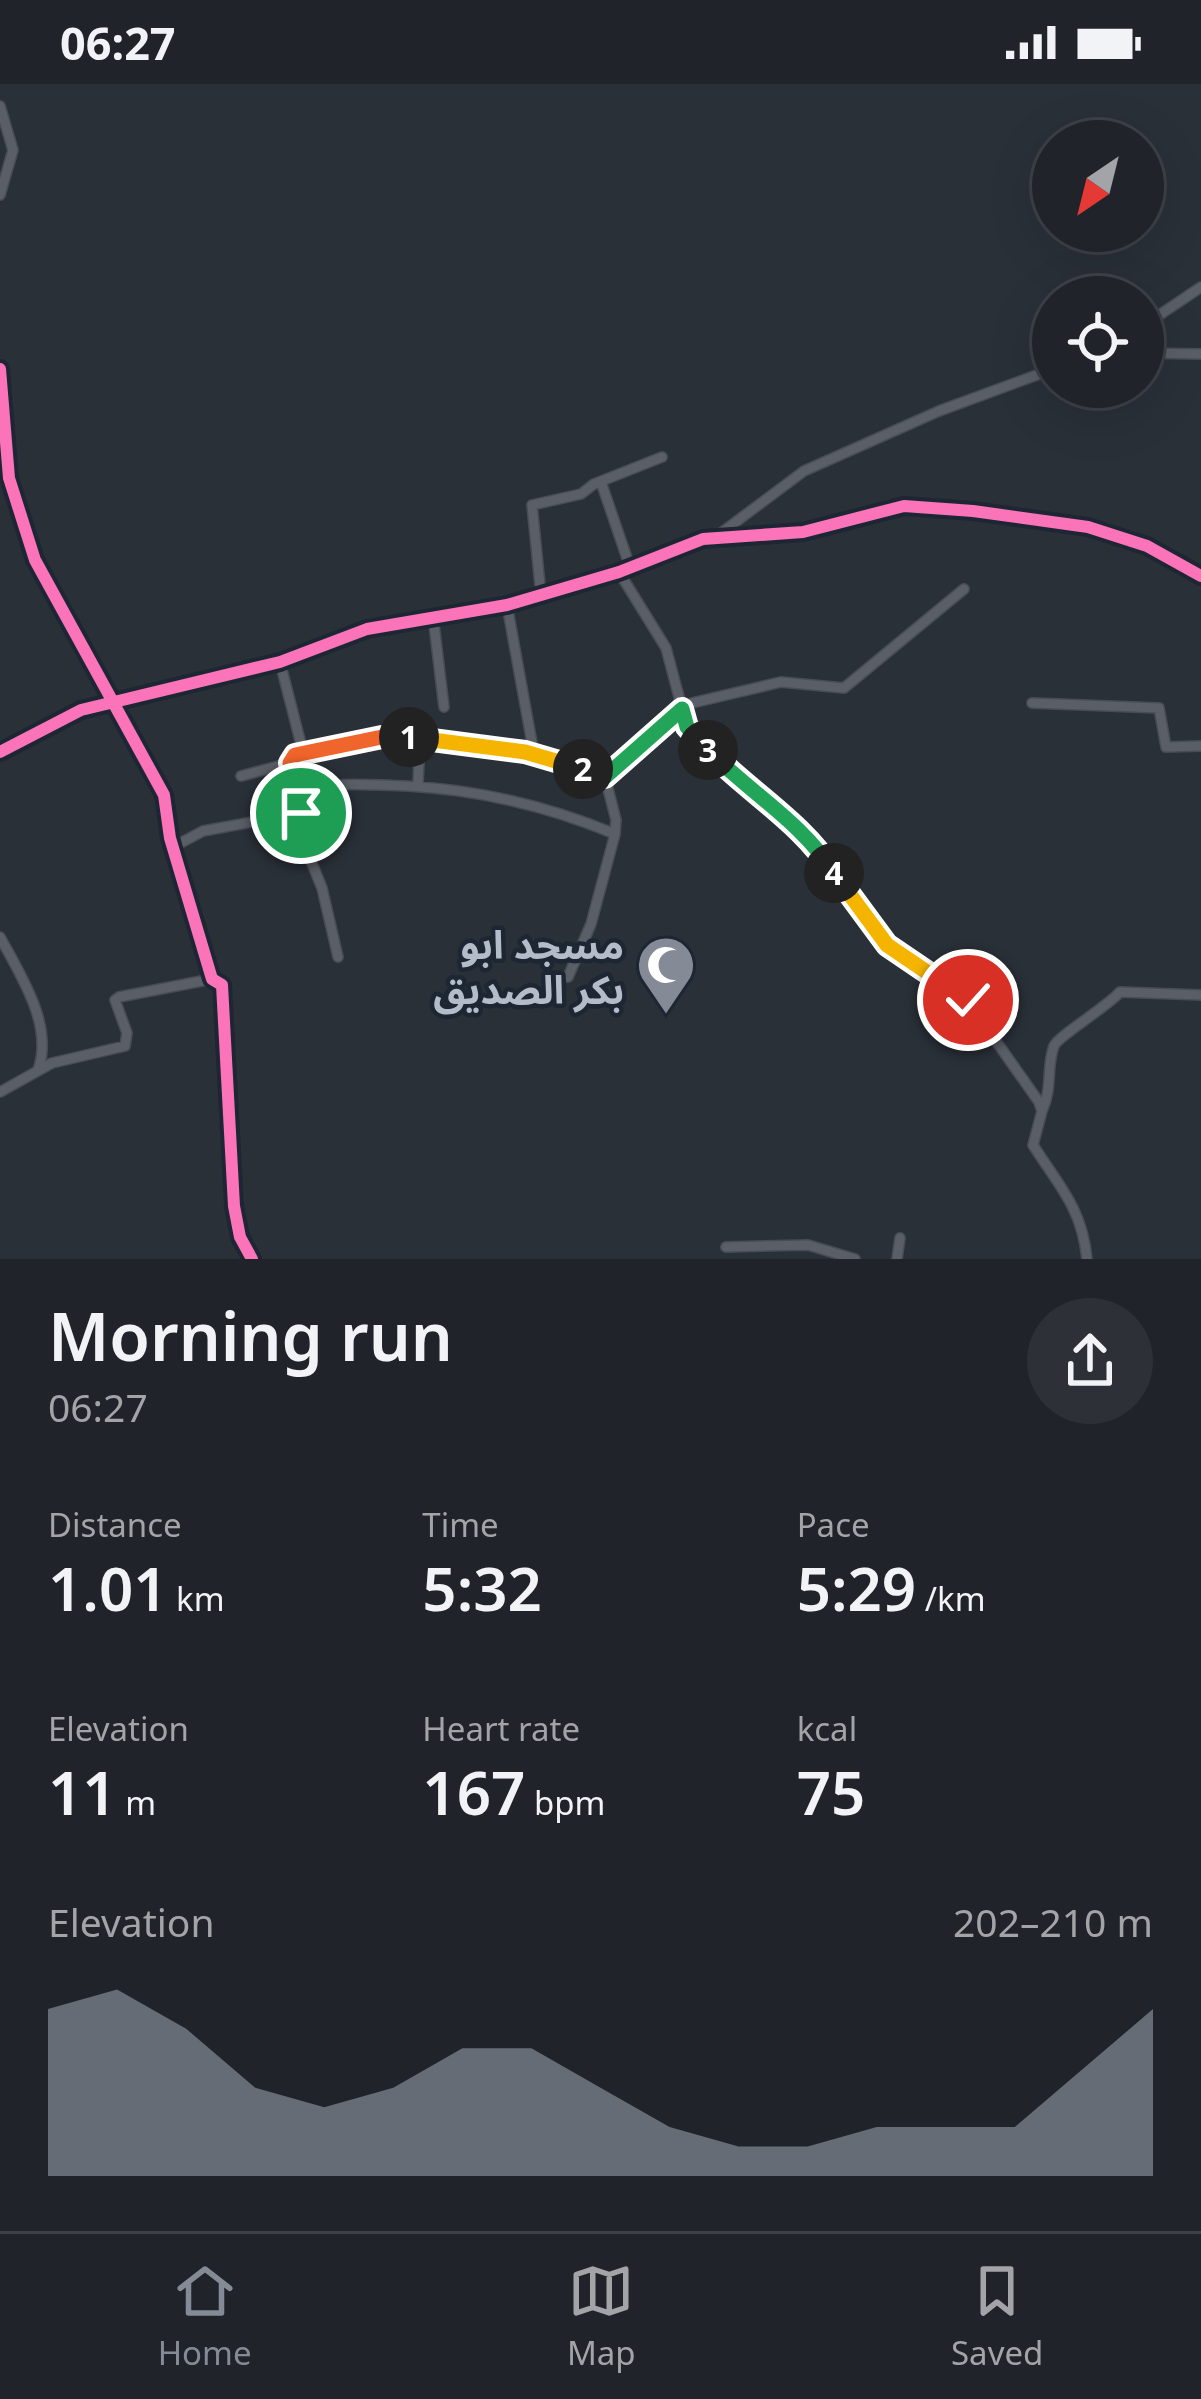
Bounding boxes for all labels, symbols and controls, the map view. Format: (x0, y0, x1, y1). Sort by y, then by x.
text: 06:27 (60, 12, 176, 73)
north arrow (1032, 120, 1164, 252)
map controls (1032, 120, 1164, 408)
button: locate (1032, 276, 1164, 408)
pin: 1 (379, 707, 439, 767)
text: 1 (400, 714, 418, 759)
pin: 3 (678, 720, 738, 780)
text: 3 (699, 727, 717, 772)
pin: 2 (553, 739, 613, 799)
text: 2 (574, 746, 592, 791)
pin (250, 762, 352, 864)
icon: arrive (268, 780, 334, 846)
pin: 4 (804, 843, 864, 903)
text: 4 (825, 850, 843, 895)
place label: مسجد ابو بكر الصديق (433, 917, 624, 1015)
mosque icon: مسجد ابو بكر الصديق (635, 934, 697, 1016)
pin (917, 949, 1019, 1051)
icon: check (935, 967, 1001, 1033)
text: Morning run (48, 1290, 453, 1380)
button: share (1027, 1298, 1153, 1424)
text: 06:27 (48, 1380, 148, 1433)
text: Distance (48, 1502, 182, 1547)
text: Time (422, 1502, 499, 1547)
text: Pace (797, 1502, 870, 1547)
text: 1.01 (48, 1547, 168, 1629)
text: 5:32 (422, 1547, 542, 1629)
text: 5:29 (797, 1547, 916, 1629)
text: km (168, 1576, 225, 1621)
text: /km (916, 1576, 986, 1621)
text: Elevation (48, 1706, 189, 1751)
text: Heart rate (422, 1706, 580, 1751)
text: kcal (797, 1706, 857, 1751)
text: 11 (48, 1751, 117, 1833)
text: 167 (422, 1751, 525, 1833)
text: 75 (797, 1751, 865, 1833)
text: m (117, 1780, 156, 1825)
text: bpm (525, 1780, 605, 1825)
text: Elevation (48, 1895, 215, 1948)
text: 202–210 m (953, 1895, 1153, 1948)
tab: Home (158, 2258, 252, 2375)
tab: Map (567, 2258, 636, 2375)
tab: Saved (951, 2258, 1043, 2375)

